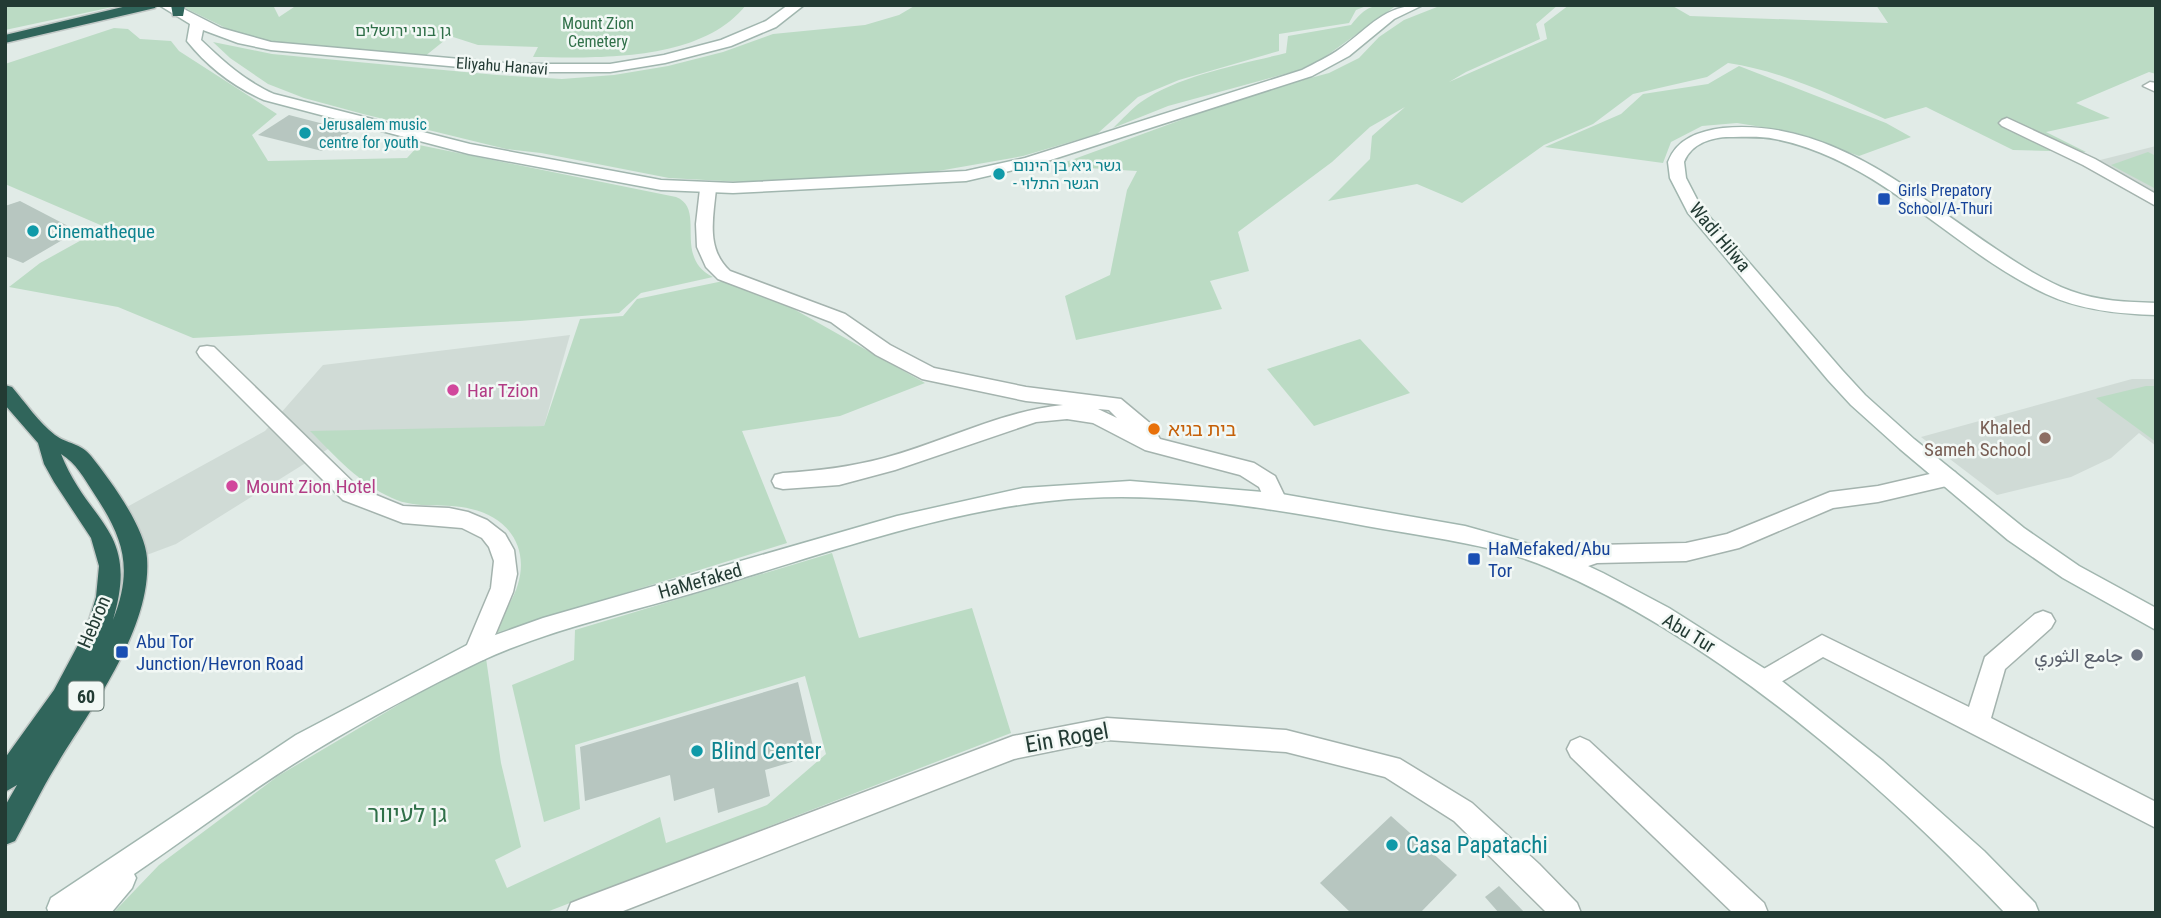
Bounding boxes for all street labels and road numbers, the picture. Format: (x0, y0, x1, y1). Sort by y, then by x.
street label: Eliyahu Hanavi (455, 53, 549, 79)
street label: Wadi Hilwa (1684, 198, 1756, 276)
street label: HaMefaked (656, 558, 744, 604)
street label: Hebron (73, 592, 115, 652)
street label: Abu Tur (1658, 608, 1720, 658)
road number: 60 (68, 682, 104, 710)
street label: Ein Rogel (1023, 717, 1111, 759)

